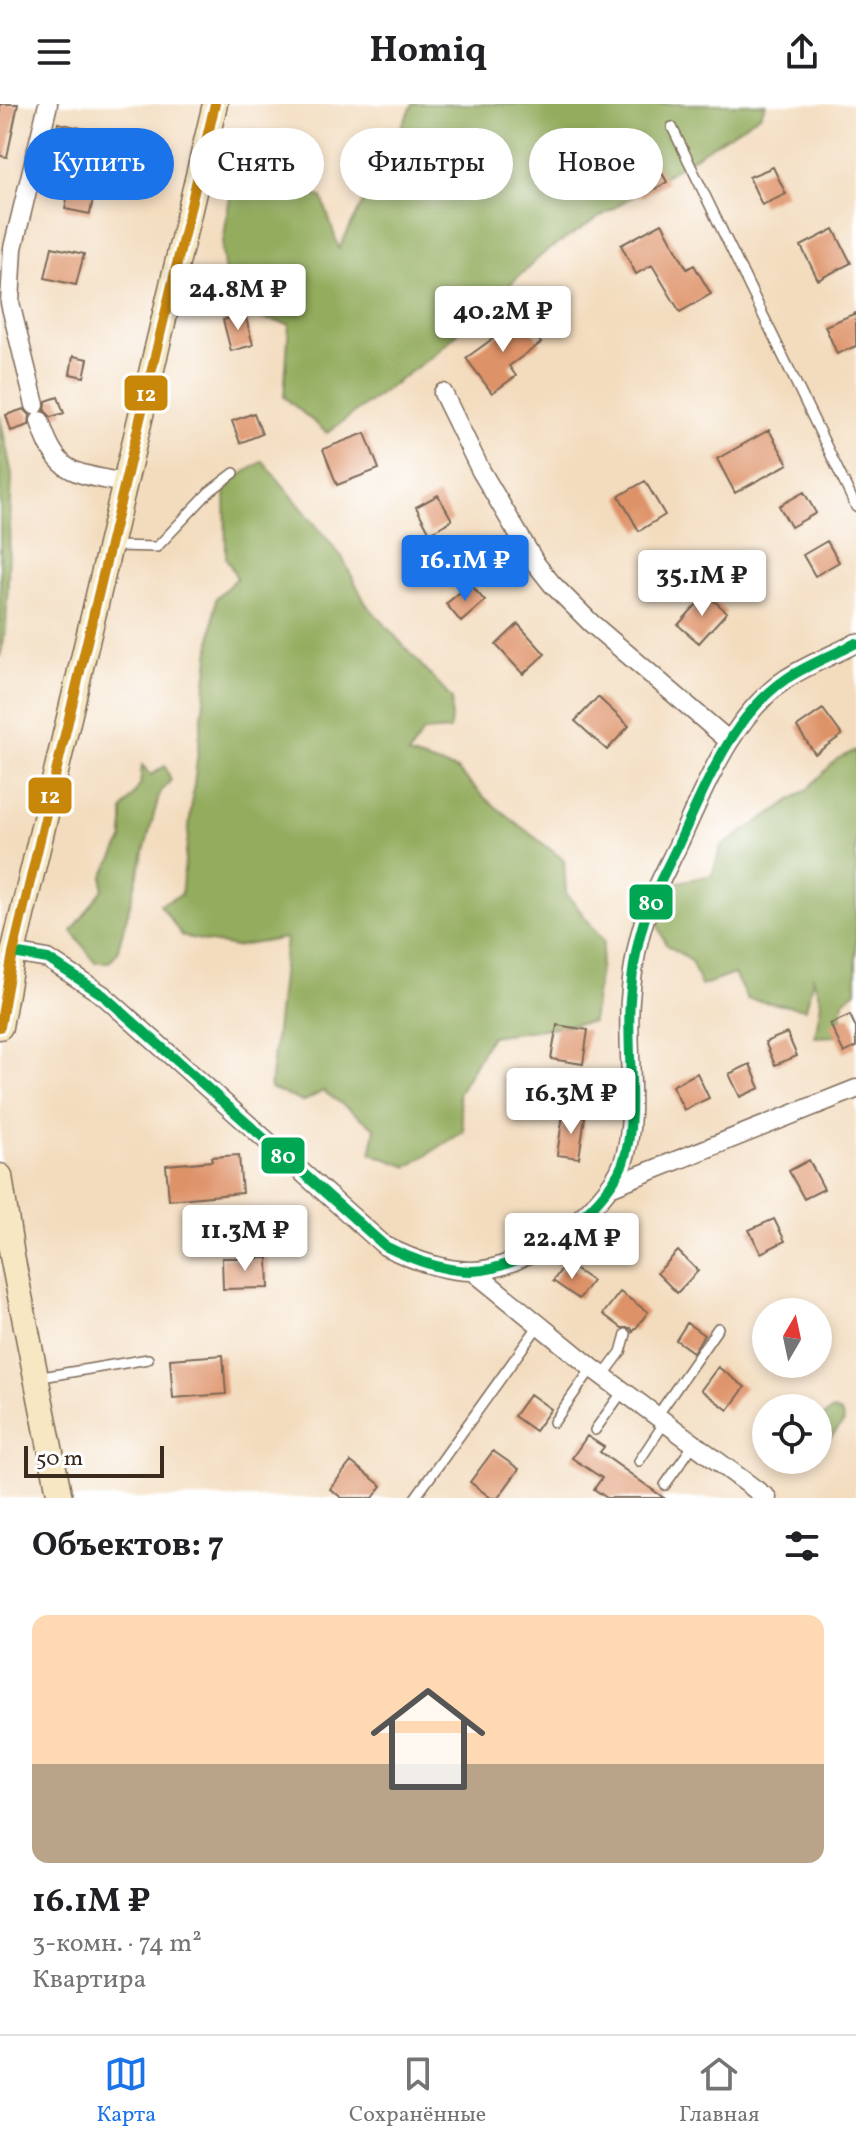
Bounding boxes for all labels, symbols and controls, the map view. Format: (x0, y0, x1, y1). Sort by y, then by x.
text: Homiq (370, 27, 486, 77)
icon: menu (32, 30, 76, 74)
icon: share (780, 30, 824, 74)
chip: Купить (24, 128, 174, 200)
chip: Снять (190, 128, 324, 200)
chip: Фильтры (340, 128, 513, 200)
chip: Новое (529, 128, 663, 200)
pin: 24.8M ₽ (164, 264, 312, 332)
text: 24.8M ₽ (189, 272, 287, 308)
pin: 40.2M ₽ (429, 286, 577, 354)
text: 40.2M ₽ (453, 294, 553, 330)
line badge: 12 (123, 374, 169, 412)
text: 12 (136, 380, 156, 411)
pin: 16.1M ₽ (391, 535, 539, 603)
text: 16.1M ₽ (420, 543, 510, 579)
pin: 35.1M ₽ (628, 550, 776, 618)
text: 35.1M ₽ (656, 558, 748, 594)
line badge: 12 (27, 776, 73, 815)
text: 12 (40, 782, 60, 813)
line badge: 80 (628, 883, 674, 921)
text: 80 (638, 889, 664, 920)
pin: 16.3M ₽ (497, 1068, 645, 1136)
text: 16.3M ₽ (524, 1076, 618, 1112)
line badge: 80 (260, 1136, 306, 1175)
text: 80 (270, 1142, 296, 1173)
pin: 11.3M ₽ (171, 1205, 319, 1273)
text: 11.3M ₽ (200, 1213, 290, 1249)
pin: 22.4M ₽ (498, 1213, 646, 1281)
text: 22.4M ₽ (523, 1221, 621, 1257)
north arrow (752, 1298, 832, 1378)
map controls (752, 1298, 832, 1474)
button: locate (752, 1394, 832, 1474)
scale bar (24, 1442, 164, 1478)
text: 50 m (36, 1444, 83, 1475)
text: Объектов: 7 (32, 1523, 224, 1570)
icon: filters (780, 1524, 824, 1568)
icon: home (356, 1667, 500, 1811)
text: 16.1M ₽ (32, 1879, 151, 1926)
text: 3-комн. · 74 m² (32, 1926, 202, 1962)
text: Квартира (32, 1962, 146, 1998)
tab: Карта (96, 2052, 156, 2131)
tab: Сохранённые (349, 2052, 486, 2131)
tab: Главная (679, 2052, 760, 2131)

